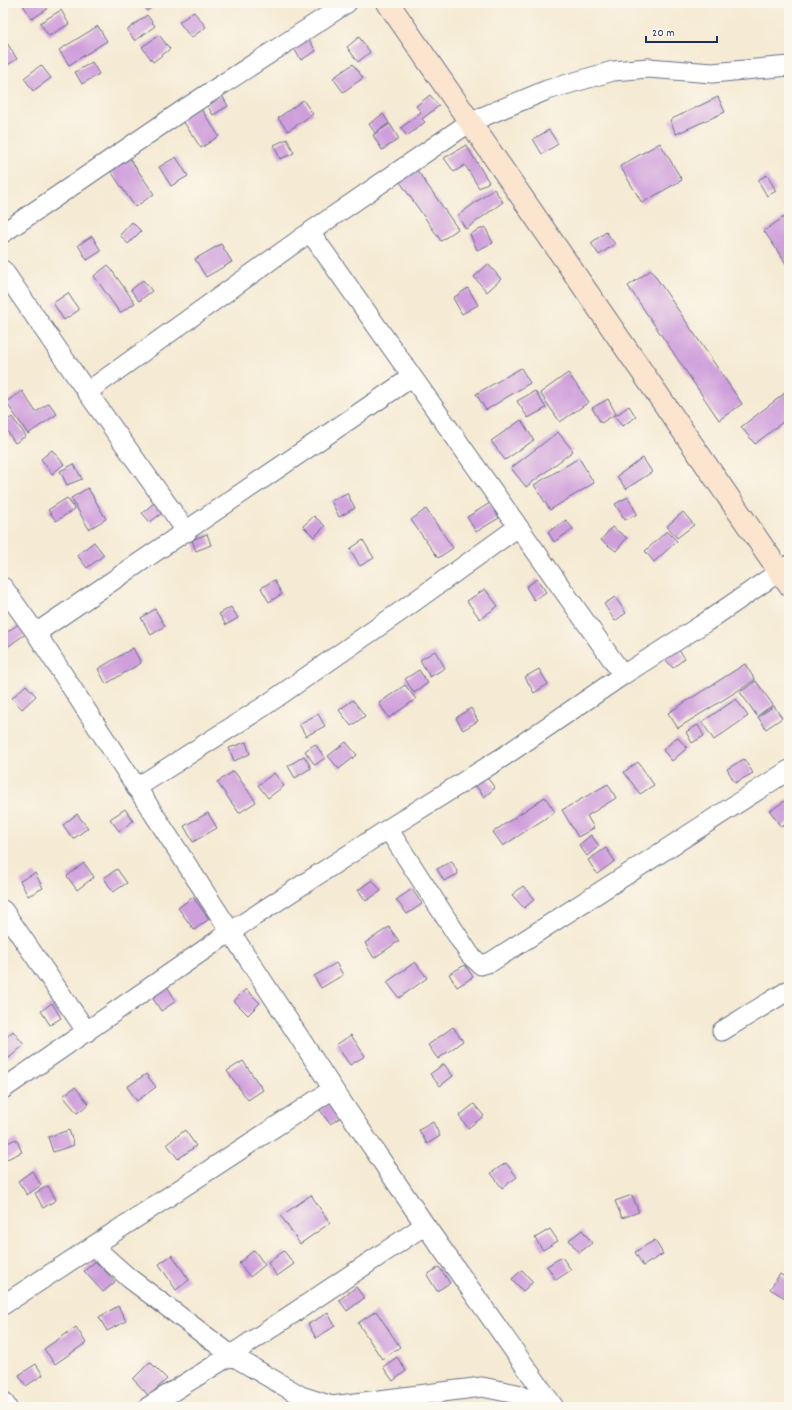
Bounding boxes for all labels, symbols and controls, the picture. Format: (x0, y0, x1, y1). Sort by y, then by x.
scale bar (646, 18, 717, 44)
text: 20 m (652, 25, 675, 42)

